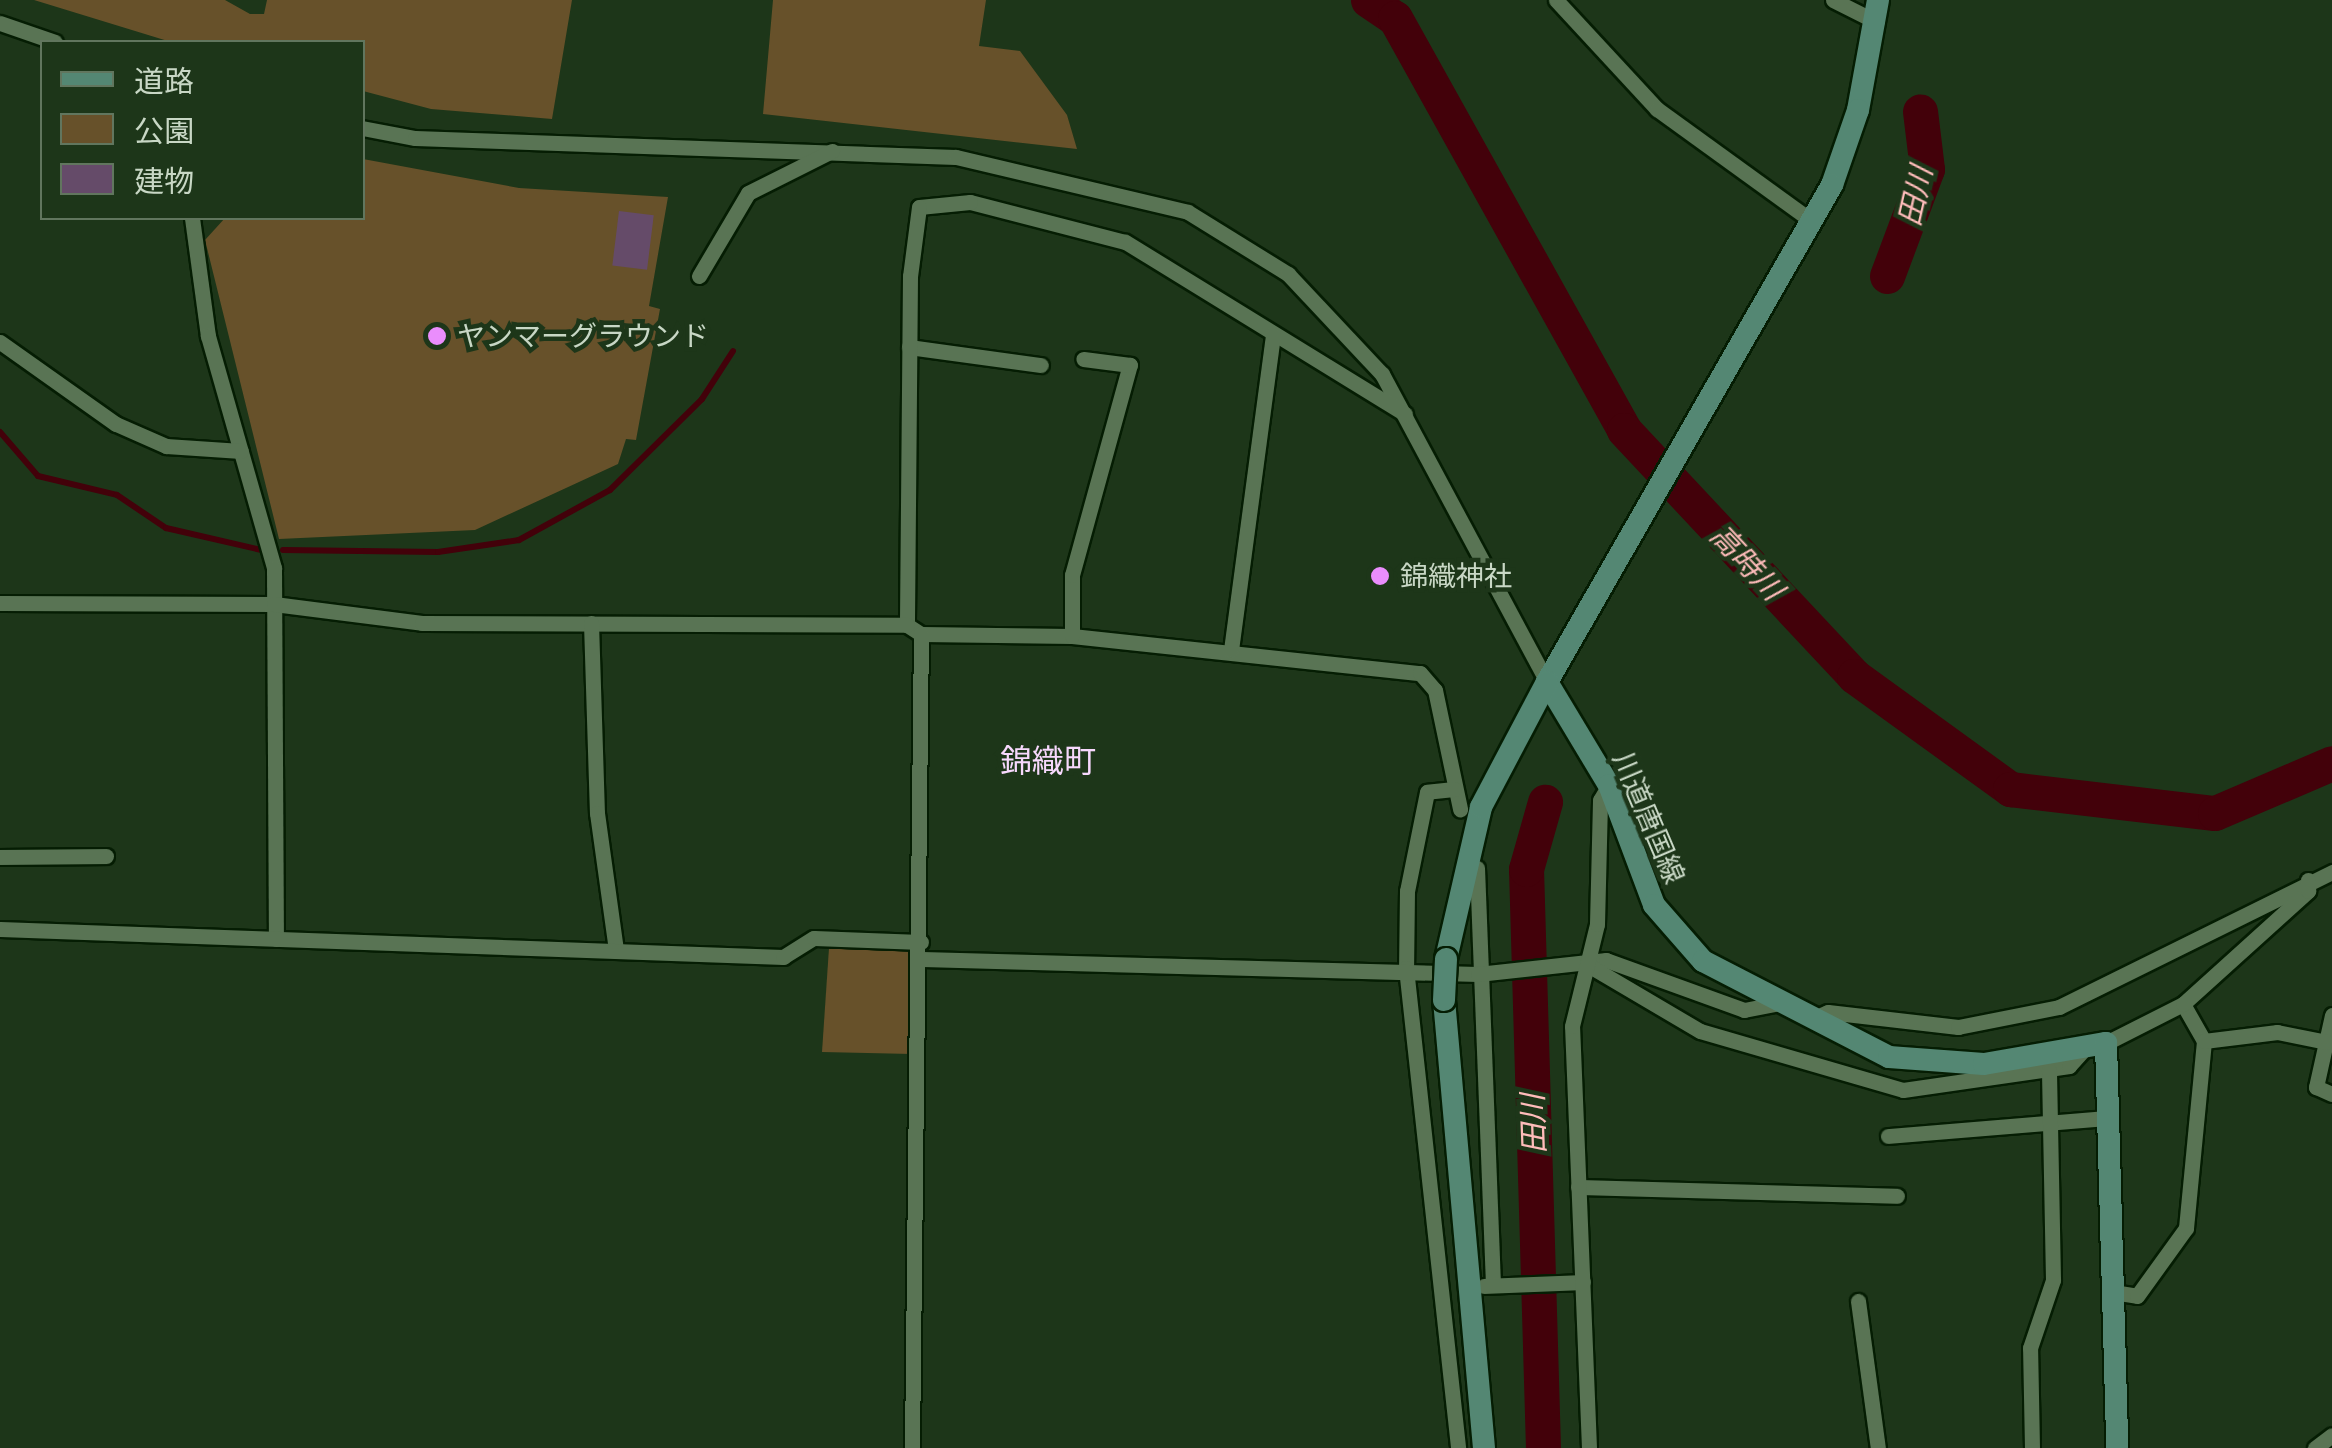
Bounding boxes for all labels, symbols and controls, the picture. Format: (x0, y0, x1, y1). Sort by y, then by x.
legend (40, 40, 365, 220)
text: 道路 (134, 64, 194, 98)
text: 公園 (134, 114, 194, 148)
water label: 田川 (1891, 163, 1939, 229)
text: 建物 (134, 164, 194, 198)
place label: ヤンマーグラウンド (457, 319, 709, 353)
marker: ヤンマーグラウンド (426, 325, 448, 347)
water label: 高時川 (1703, 517, 1791, 607)
place label: 錦織神社 (1400, 559, 1512, 593)
marker: 錦織神社 (1369, 565, 1391, 587)
district label: 錦織町 (1000, 742, 1096, 780)
street label: 川道唐国線 (1606, 747, 1692, 889)
water label: 田川 (1514, 1093, 1552, 1155)

